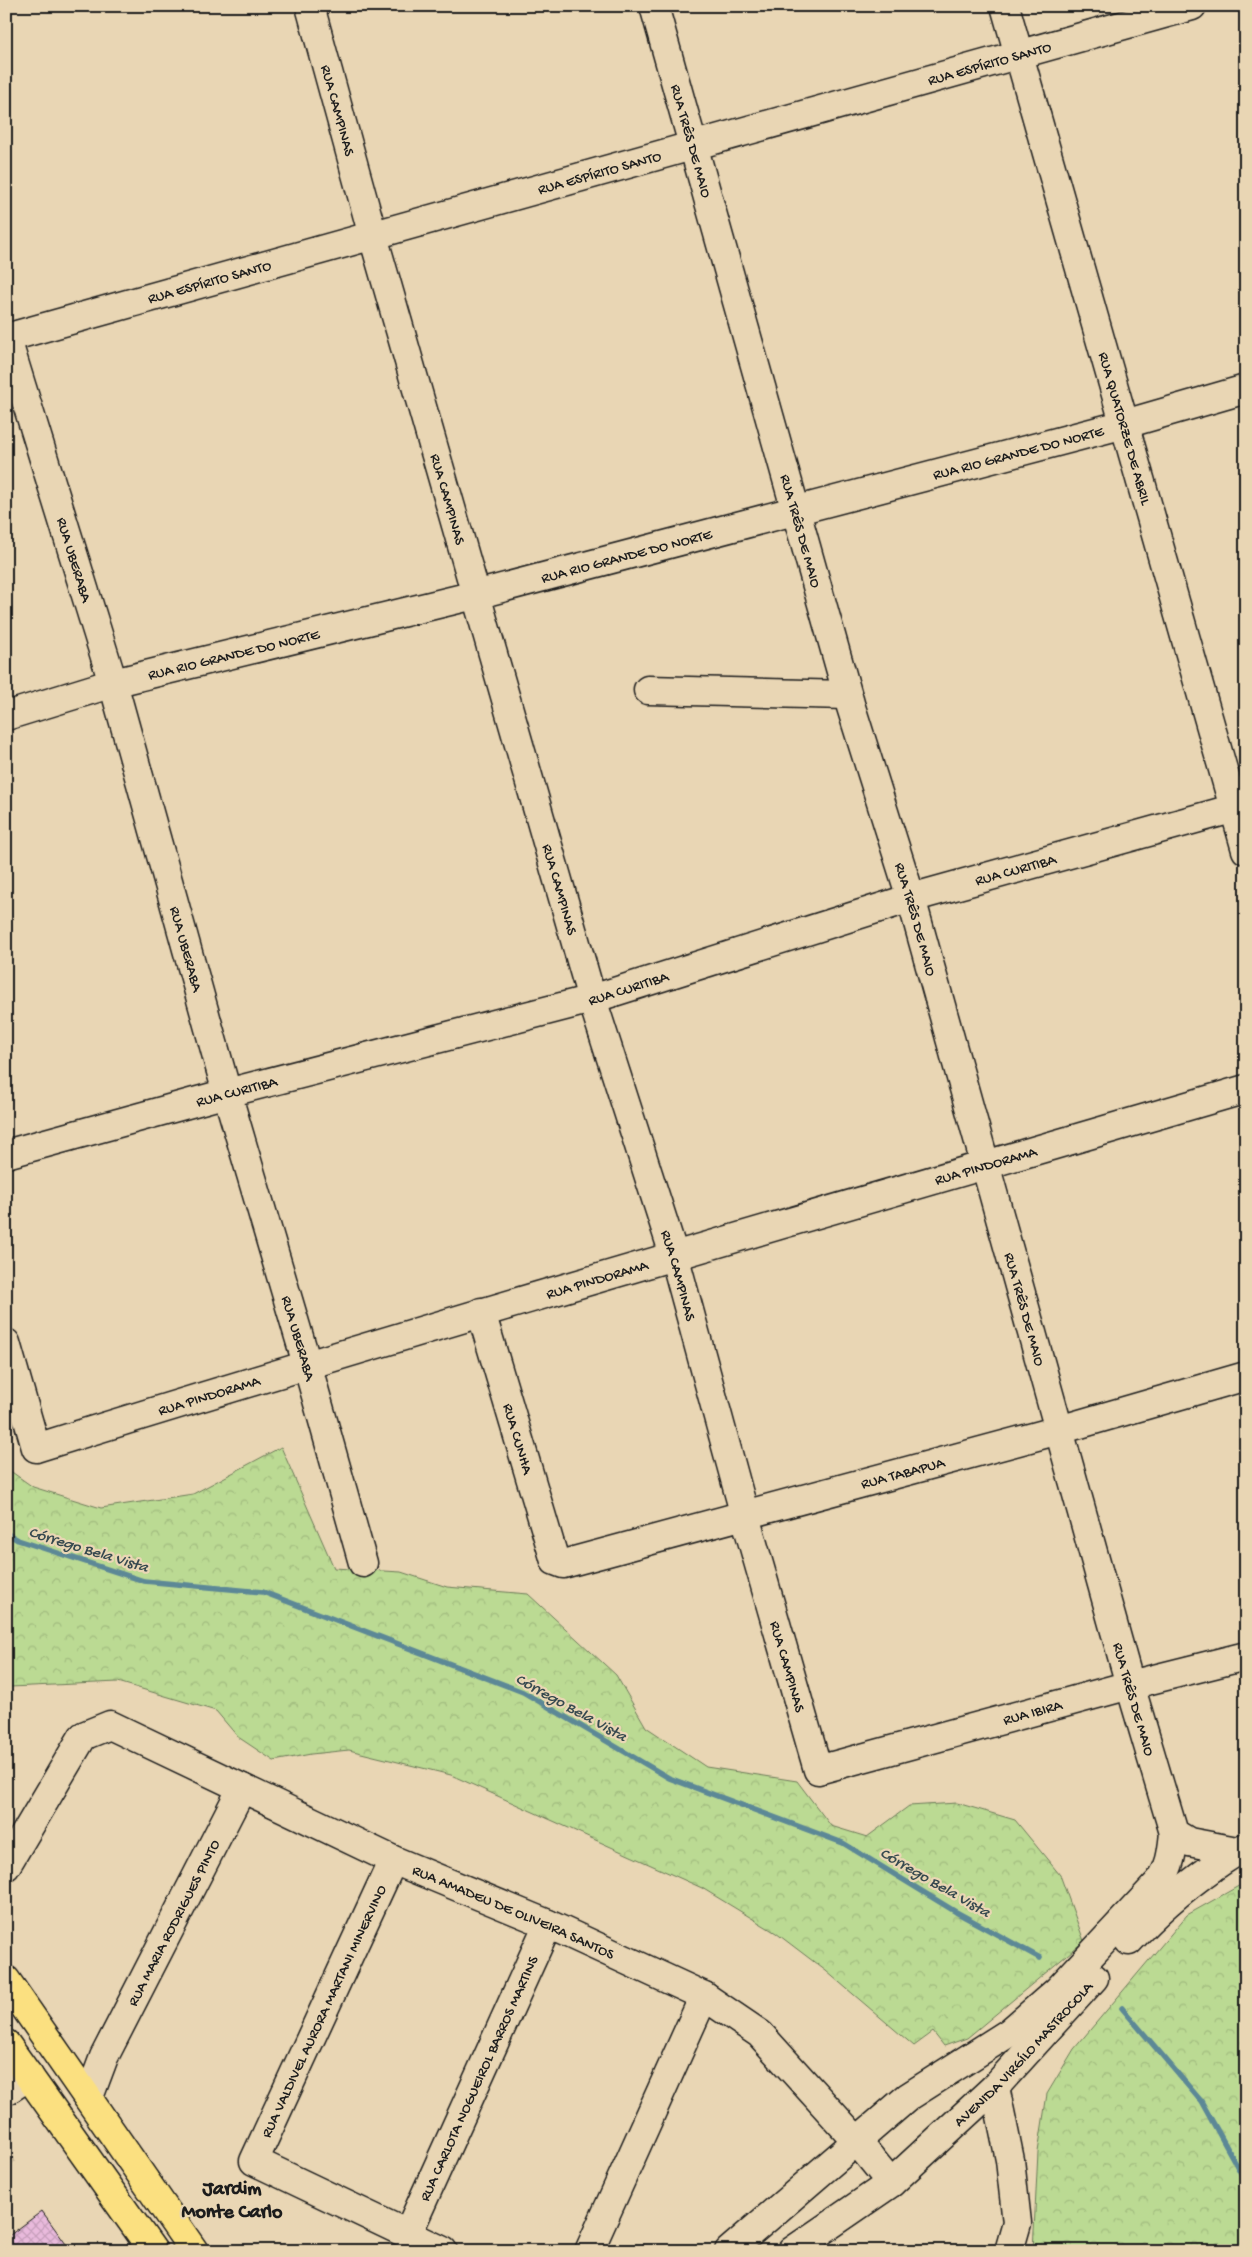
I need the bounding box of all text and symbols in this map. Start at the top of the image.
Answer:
street label: RUA ESPÍRITO SANTO [926,39,1054,91]
street label: RUA CAMPINAS [316,63,358,158]
street label: RUA TRÊS DE MAIO [665,83,714,200]
street label: RUA ESPÍRITO SANTO [536,148,664,200]
street label: RUA ESPÍRITO SANTO [146,257,274,309]
street label: RUA QUATORZE DE ABRIL [1093,350,1154,508]
street label: RUA RIO GRANDE DO NORTE [931,423,1106,485]
street label: RUA CAMPINAS [425,452,468,547]
street label: RUA TRÊS DE MAIO [775,472,824,590]
street label: RUA UBERABA [51,516,95,606]
street label: RUA RIO GRANDE DO NORTE [539,526,715,588]
street label: RUA RIO GRANDE DO NORTE [146,626,322,685]
street label: RUA CAMPINAS [537,842,580,937]
street label: RUA CURITIBA [973,851,1059,891]
street label: RUA TRÊS DE MAIO [889,861,939,978]
street label: RUA UBERABA [165,905,206,995]
street label: RUA CURITIBA [586,968,672,1011]
street label: RUA CURITIBA [194,1073,281,1112]
street label: RUA PINDORAMA [933,1143,1040,1190]
street label: RUA CAMPINAS [656,1228,699,1323]
street label: RUA TRÊS DE MAIO [999,1251,1048,1368]
street label: RUA PINDORAMA [544,1257,652,1304]
street label: RUA UBERABA [276,1294,319,1384]
street label: RUA PINDORAMA [156,1372,264,1421]
street label: RUA CUNHA [498,1402,536,1478]
street label: RUA TABAPUA [859,1454,948,1494]
water label: Córrego Bela Vista [26,1524,151,1579]
street label: RUA CAMPINAS [765,1619,808,1715]
street label: RUA TRÊS DE MAIO [1108,1641,1158,1758]
water label: Córrego Bela Vista [511,1671,630,1748]
street label: RUA IBIRA [1001,1697,1066,1730]
street label: RUA MARIA RODRIGUES PINTO [125,1837,225,2010]
water label: Córrego Bela Vista [876,1845,994,1924]
street label: RUA AMADEU DE OLIVEIRA SANTOS [409,1862,617,1964]
street label: RUA VALDIVEL AURORA MARTANI MINERVINO [258,1883,391,2141]
street label: RUA CARLOTA NOGUEIROL BARROS MARTINS [417,1953,543,2205]
street label: AVENIDA VIRGÍLO MASTROCOLA [951,1978,1098,2131]
district label: Jardim Monte Carlo [182,2179,283,2225]

